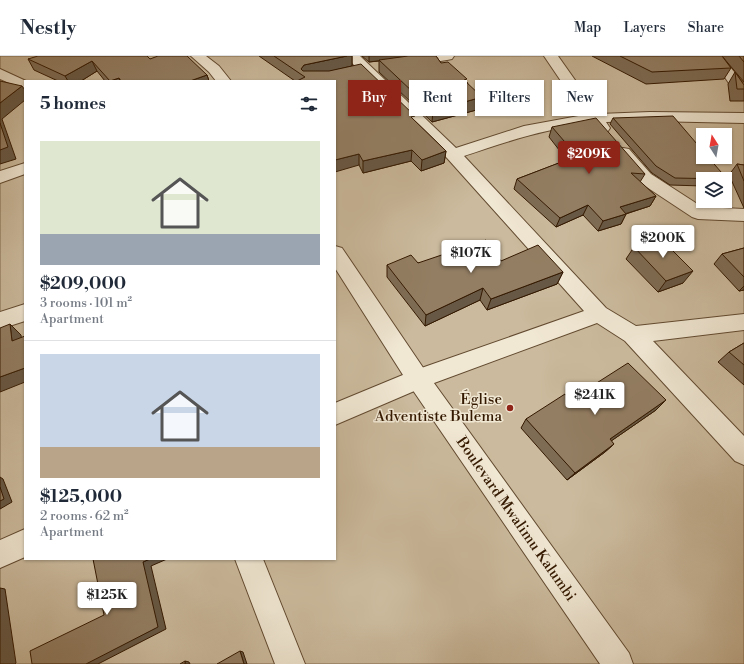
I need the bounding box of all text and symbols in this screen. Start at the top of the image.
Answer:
text: Nestly [20,16,76,40]
text: Map [574,19,601,37]
text: Layers [623,19,666,37]
text: Share [688,19,724,37]
chip: Buy [348,80,401,116]
chip: Rent [409,80,467,116]
chip: Filters [475,80,544,116]
chip: New [552,80,607,116]
text: 5 homes [40,93,106,115]
icon: filters [298,93,320,115]
north arrow [696,128,732,164]
map controls [696,128,732,208]
pin: $209K [561,141,617,175]
text: $209K [567,146,611,162]
icon: home [144,167,216,239]
button: layers [696,172,732,208]
pin: $200K [635,225,691,259]
text: $200K [640,230,686,246]
pin: $107K [443,240,499,274]
text: $107K [450,245,492,261]
text: $209,000 [40,273,126,295]
text: 3 rooms · 101 m² [40,295,132,311]
text: Apartment [40,311,104,327]
icon: home [144,380,216,452]
pin: $241K [567,382,623,416]
text: $241K [574,387,616,403]
place label: Église Adventiste Bulema [374,389,502,426]
marker: Église Adventiste Bulema [505,403,515,413]
street label: Boulevard Mwalimu Kalumbi [451,432,580,605]
text: $125,000 [40,486,122,508]
text: 2 rooms · 62 m² [40,508,129,524]
text: Apartment [40,524,104,540]
pin: $125K [79,582,135,616]
text: $125K [87,587,127,603]

